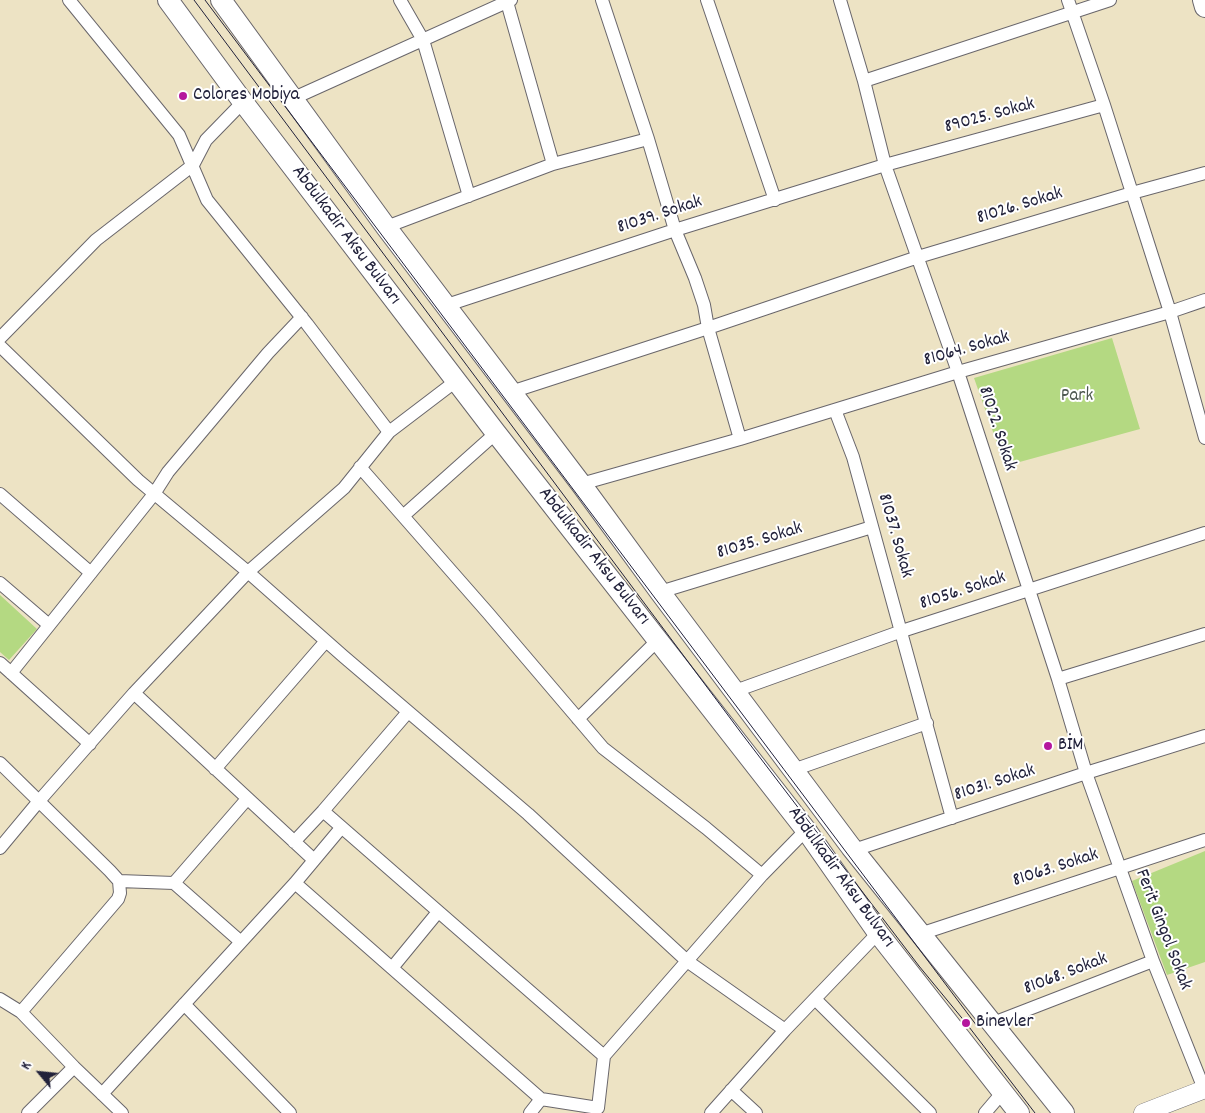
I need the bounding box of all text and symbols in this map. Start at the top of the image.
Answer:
place label: Colores Mobiya [193,85,299,107]
marker: Colores Mobiya [177,90,189,102]
street label: 89025. Sokak [942,94,1038,140]
street label: Abdulkadir Aksu Bulvarı [285,162,405,310]
street label: 81026. Sokak [974,183,1066,231]
street label: 81039. Sokak [615,192,705,240]
street label: 81064. Sokak [921,327,1013,373]
street label: 81022. Sokak [972,384,1020,474]
park label: Park [1061,386,1093,408]
street label: Abdulkadir Aksu Bulvarı [532,484,654,630]
street label: 81037. Sokak [871,491,917,581]
street label: 81035. Sokak [714,518,806,566]
street label: 81056. Sokak [917,567,1009,617]
place label: BİM [1058,735,1083,757]
marker: BİM [1042,740,1054,752]
street label: 81031. Sokak [952,760,1038,808]
street label: Abdulkadir Aksu Bulvarı [781,803,899,953]
street label: 81063. Sokak [1010,844,1102,894]
street label: Ferit Gingol Sokak [1129,866,1195,994]
street label: 81068. Sokak [1021,949,1111,1001]
place label: Binevler [976,1012,1033,1034]
marker: Binevler [960,1017,972,1029]
north arrow [15,1048,65,1098]
text: K [16,1058,37,1074]

